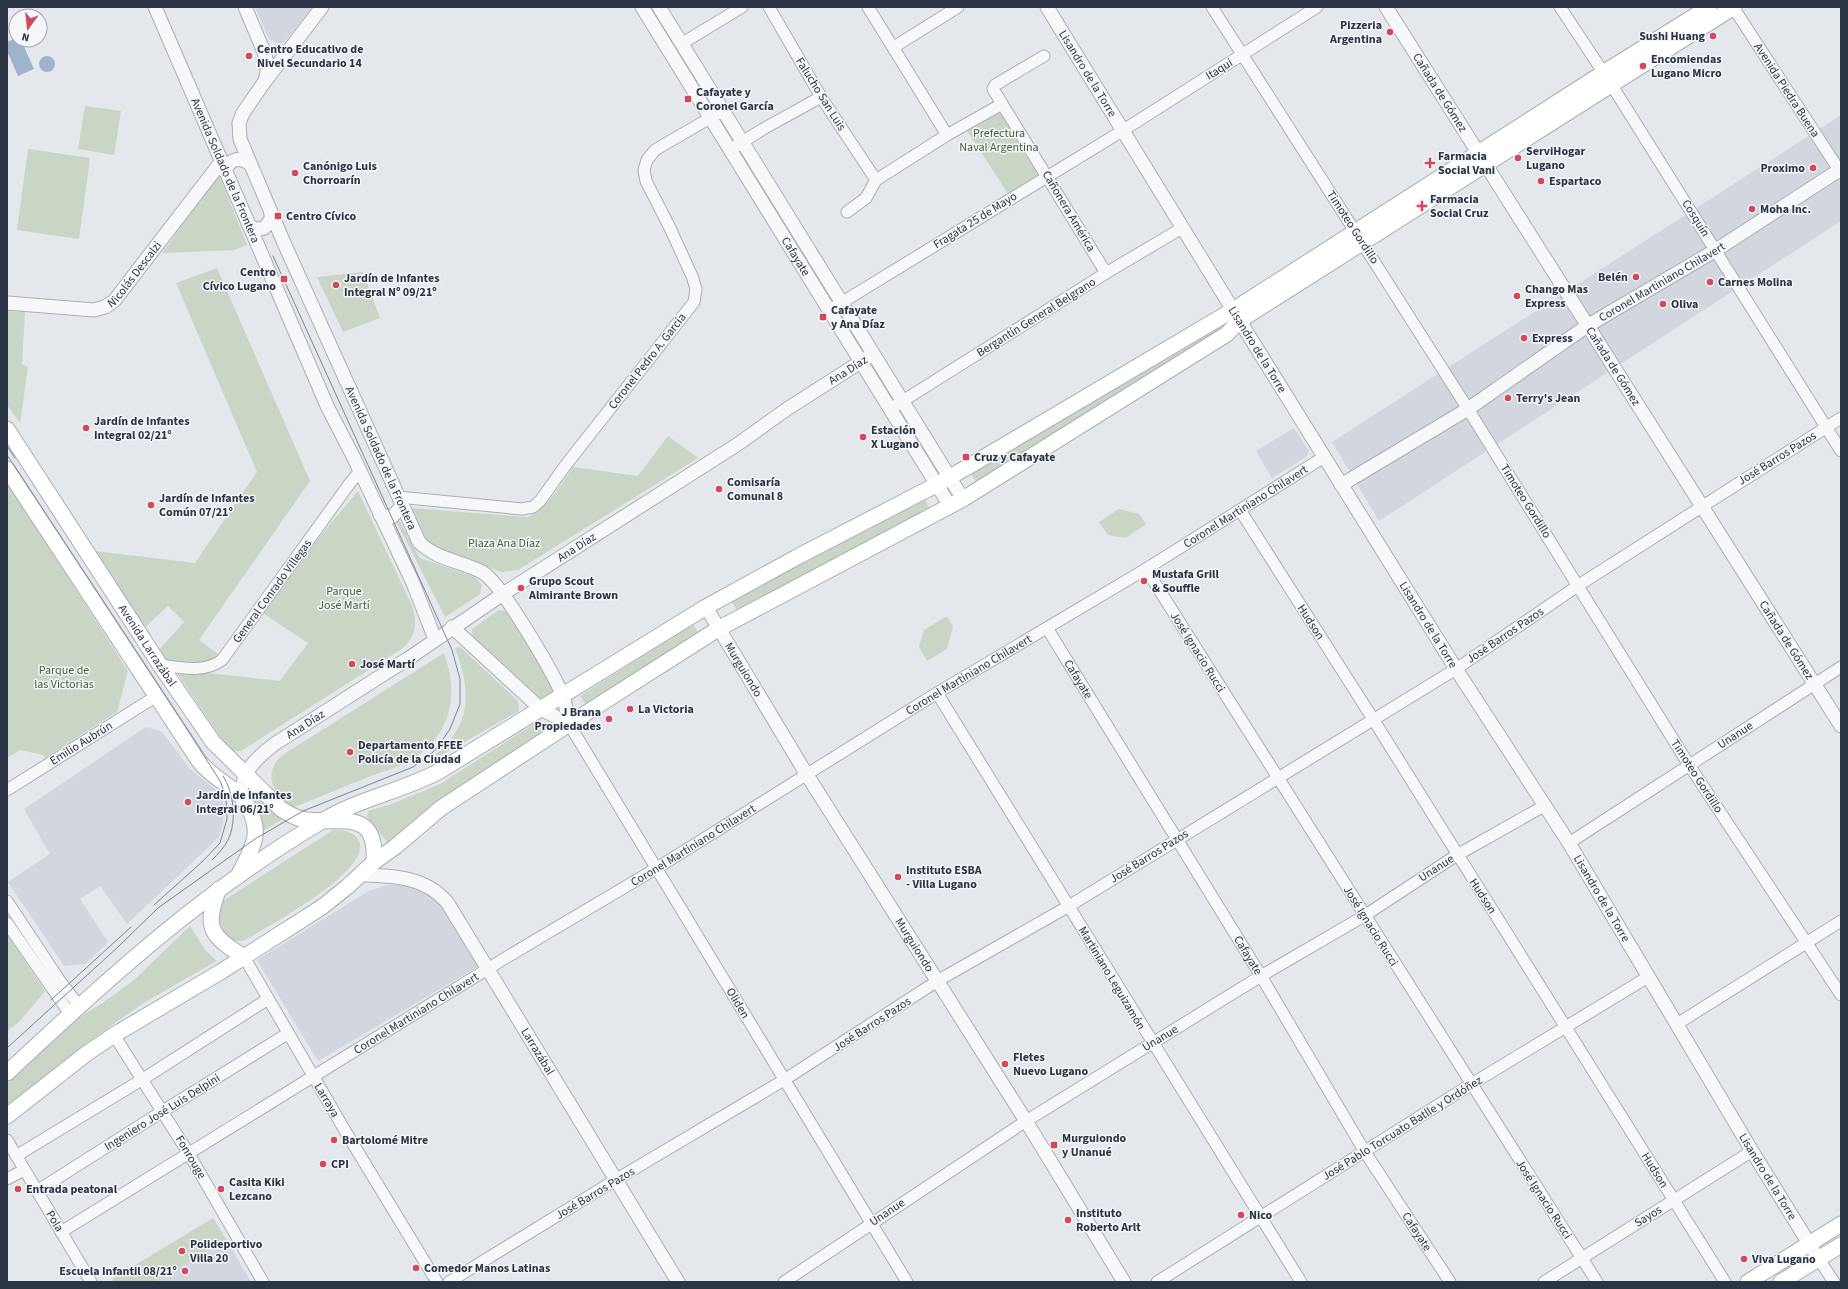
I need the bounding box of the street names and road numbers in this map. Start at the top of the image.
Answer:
street label: Lisandro de la Torre [1054,27,1121,120]
street label: Avenida Piedra Buena [1750,40,1824,141]
street label: Cañada de Gómez [1408,50,1471,135]
street label: Falucho San Luis [791,54,850,134]
street label: Itaqui [1202,54,1236,84]
street label: Avenida Soldado de la Frontera [186,96,264,246]
street label: Cañonera América [1038,168,1099,255]
street label: Timoteo Gordillo [1322,187,1383,267]
street label: Fragata 25 de Mayo [930,188,1020,253]
street label: Cosquín [1677,196,1714,240]
street label: Cafayate [777,234,814,280]
street label: Nicolás Descalzi [104,238,166,312]
street label: Coronel Martiniano Chilavert [1596,238,1729,326]
street label: Bergantín General Belgrano [973,274,1099,361]
street label: Lisandro de la Torre [1224,303,1290,396]
street label: Coronel Pedro A. García [604,310,690,413]
street label: Cañada de Gómez [1581,324,1644,409]
street label: Ana Díaz [825,352,871,389]
street label: Avenida Soldado de la Frontera [341,384,421,533]
street label: José Barros Pazos [1735,427,1820,489]
street label: Coronel Martiniano Chilavert [1180,461,1311,552]
street label: Timoteo Gordillo [1496,461,1555,542]
street label: Ana Díaz [554,529,600,566]
street label: General Conrado Villegas [229,536,316,647]
street label: Lisandro de la Torre [1395,578,1461,672]
street label: Cañada de Gómez [1755,597,1818,683]
street label: Avenida Larrazábal [114,601,180,690]
street label: Hudson [1293,601,1328,643]
street label: José Barros Pazos [1463,603,1547,668]
street label: José Ignacio Rucci [1166,609,1229,696]
street label: Coronel Martiniano Chilavert [902,631,1035,720]
street label: Murguiondo [720,639,766,700]
street label: Cafayate [1059,656,1097,702]
street label: Ana Díaz [283,706,328,743]
street label: Emilio Aubrún [47,717,116,769]
street label: Unanue [1714,718,1756,753]
street label: Timoteo Gordillo [1666,736,1727,816]
street label: Coronel Martiniano Chilavert [628,800,759,891]
street label: José Barros Pazos [1107,825,1192,887]
street label: Unanue [1415,851,1457,886]
street label: Lisandro de la Torre [1569,852,1634,946]
street label: Hudson [1465,875,1500,917]
street label: José Ignacio Rucci [1339,883,1402,970]
street label: Murguiondo [891,915,938,975]
street label: Martiniano Leguizamón [1074,923,1149,1033]
street label: Cafayate [1229,932,1266,978]
street label: Coronel Martiniano Chilavert [350,968,482,1059]
street label: Oliden [722,985,753,1022]
street label: José Barros Pazos [830,993,914,1056]
street label: Unanue [1139,1021,1182,1056]
street label: Larrazábal [517,1025,558,1079]
street label: Ingeniero José Luis Delpini [101,1070,224,1155]
street label: José Pablo Torcuato Batlle y Ordóñez [1319,1072,1485,1185]
street label: Larraya [310,1080,343,1121]
street label: Lisandro de la Torre [1734,1130,1801,1224]
street label: Fonrouge [171,1132,210,1182]
street label: Hudson [1637,1149,1672,1191]
street label: José Ignacio Rucci [1511,1156,1576,1242]
street label: José Barros Pazos [552,1163,638,1224]
street label: Unanue [866,1194,908,1230]
street label: Sayos [1631,1201,1665,1231]
street label: Pola [42,1207,68,1235]
street label: Cafayate [1398,1209,1436,1255]

